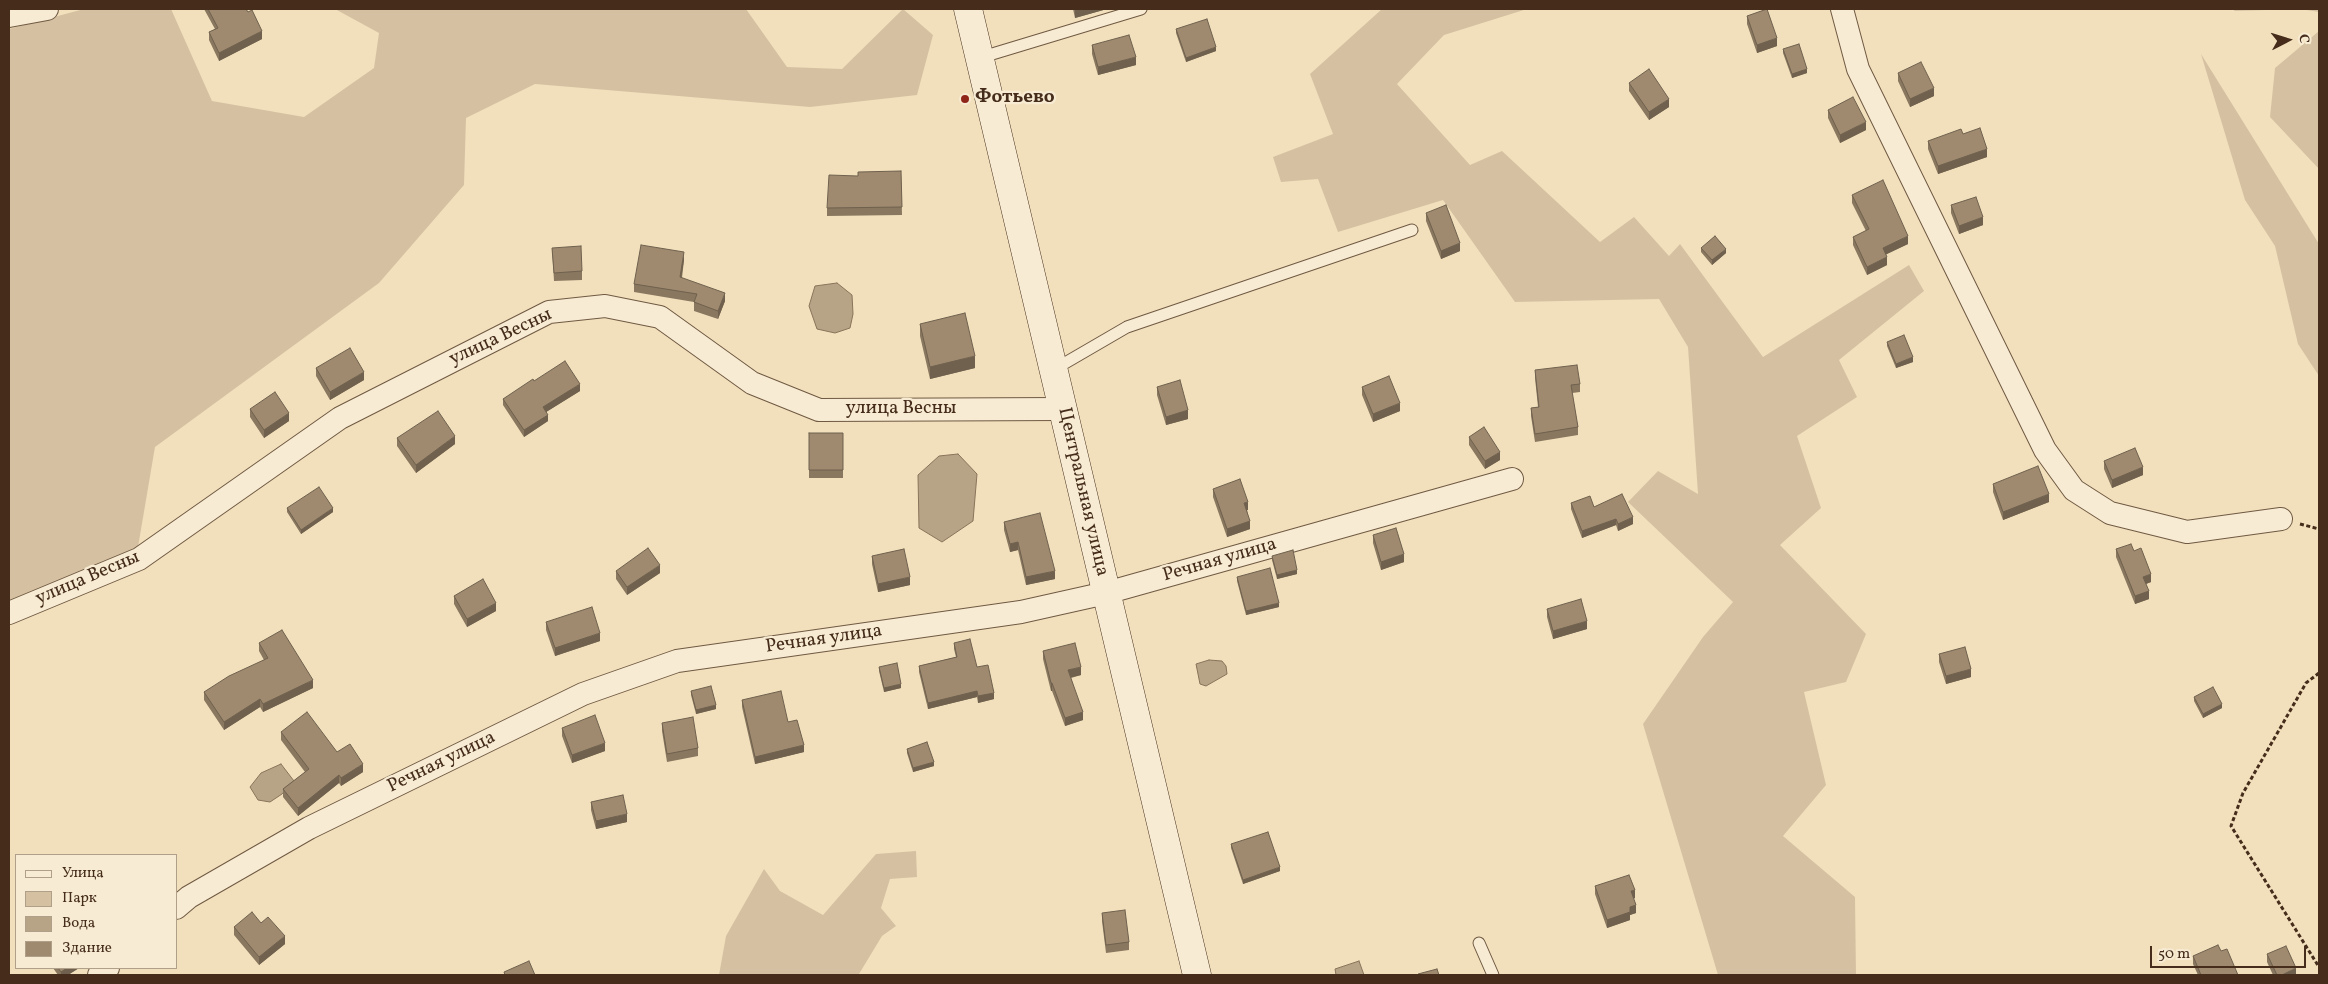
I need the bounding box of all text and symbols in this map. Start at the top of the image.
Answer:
north arrow [2263,15,2313,65]
text: С [2294,33,2313,44]
place label: Фотьево [975,88,1055,110]
marker: Фотьево [959,93,971,105]
street label: улица Весны [446,304,556,372]
street label: улица Весны [845,399,957,421]
street label: Центральная улица [1051,405,1113,579]
street label: Речная улица [1160,534,1280,588]
street label: улица Весны [32,547,144,611]
street label: Речная улица [764,621,884,659]
street label: Речная улица [384,727,500,799]
legend [15,854,178,969]
text: Улица [62,863,104,884]
text: Парк [62,888,97,909]
text: Вода [62,913,95,934]
scale bar [2153,936,2309,968]
text: Здание [62,938,112,959]
text: 50 m [2158,944,2190,965]

